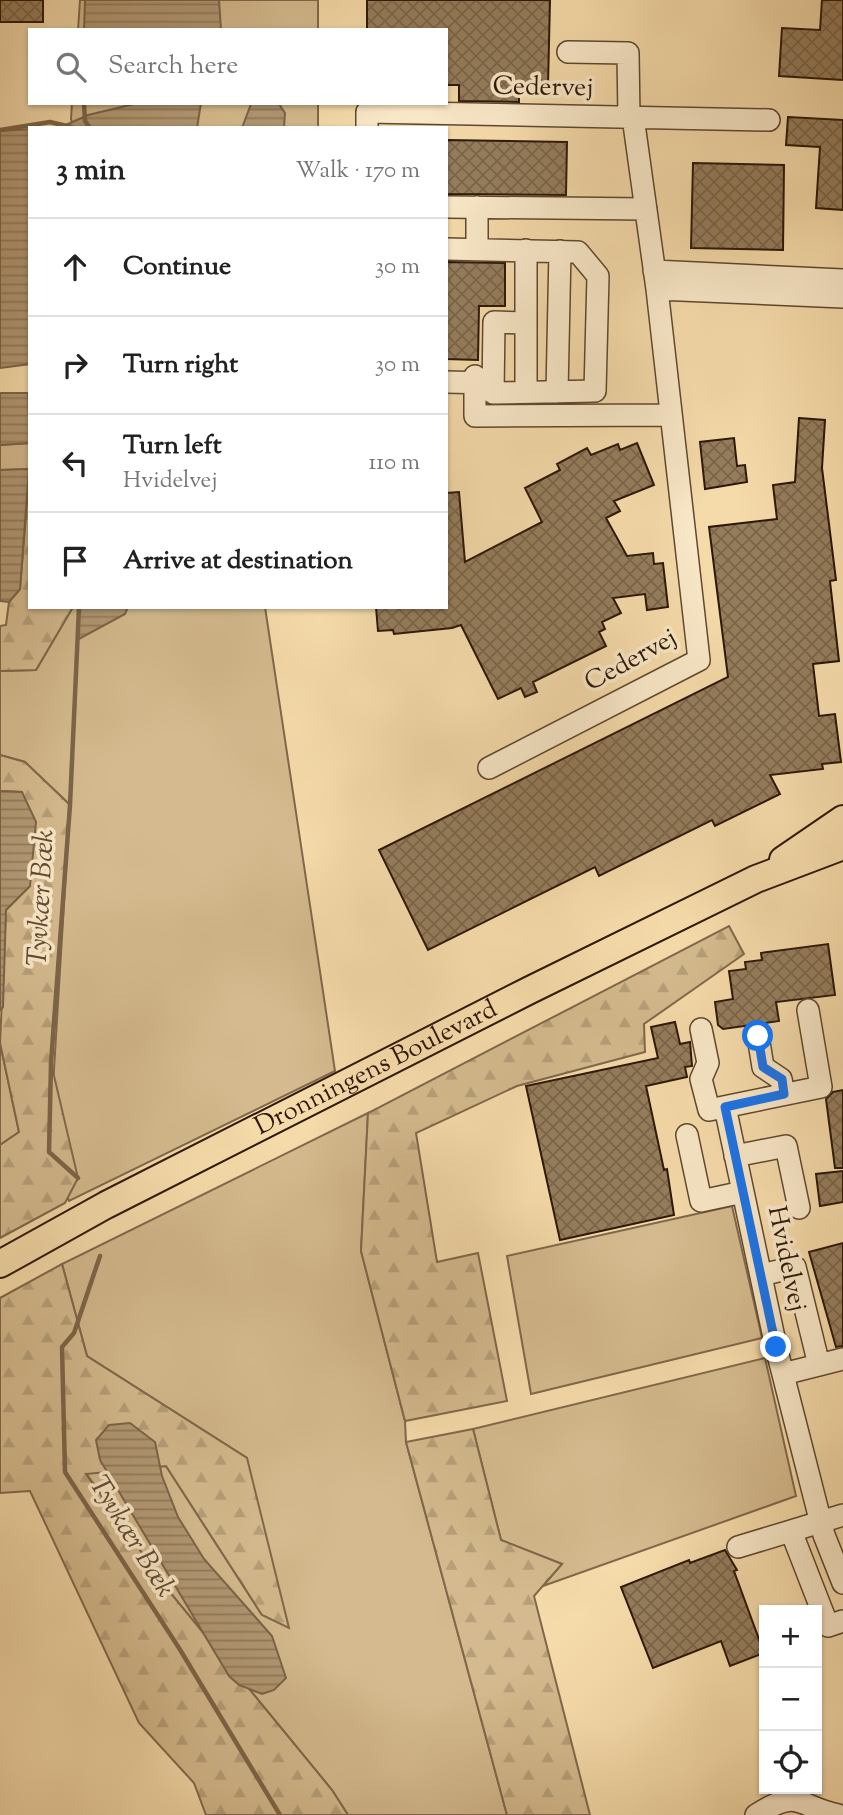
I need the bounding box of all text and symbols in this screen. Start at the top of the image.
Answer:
search box [28,28,448,105]
icon: search [52,48,90,86]
text: Search here [108,48,238,85]
street label: Cedervej [492,69,594,107]
text: 3 min [56,150,126,193]
text: Walk · 170 m [295,155,420,188]
icon: ahead [56,248,94,286]
text: Continue [123,249,231,286]
text: 30 m [375,251,420,284]
icon: right [56,346,94,384]
text: Turn right [123,347,238,384]
text: 30 m [375,349,420,382]
text: Turn left [123,428,222,465]
icon: left [56,444,94,482]
text: 110 m [369,447,420,480]
text: Hvidelvej [123,465,218,498]
icon: arrive [56,542,94,580]
text: Arrive at destination [123,543,353,580]
street label: Cedervej [578,620,684,702]
water label: Tyvkær Bæk [18,828,66,967]
street label: Dronningens Boulevard [248,991,504,1145]
route start [742,1020,773,1051]
street label: Hvidelvej [757,1203,815,1315]
route end [760,1331,791,1362]
water label: Tyvkær Bæk [78,1468,184,1606]
map controls [759,1605,822,1794]
button: + [759,1605,822,1668]
button: − [759,1668,822,1731]
button: locate [759,1731,822,1794]

